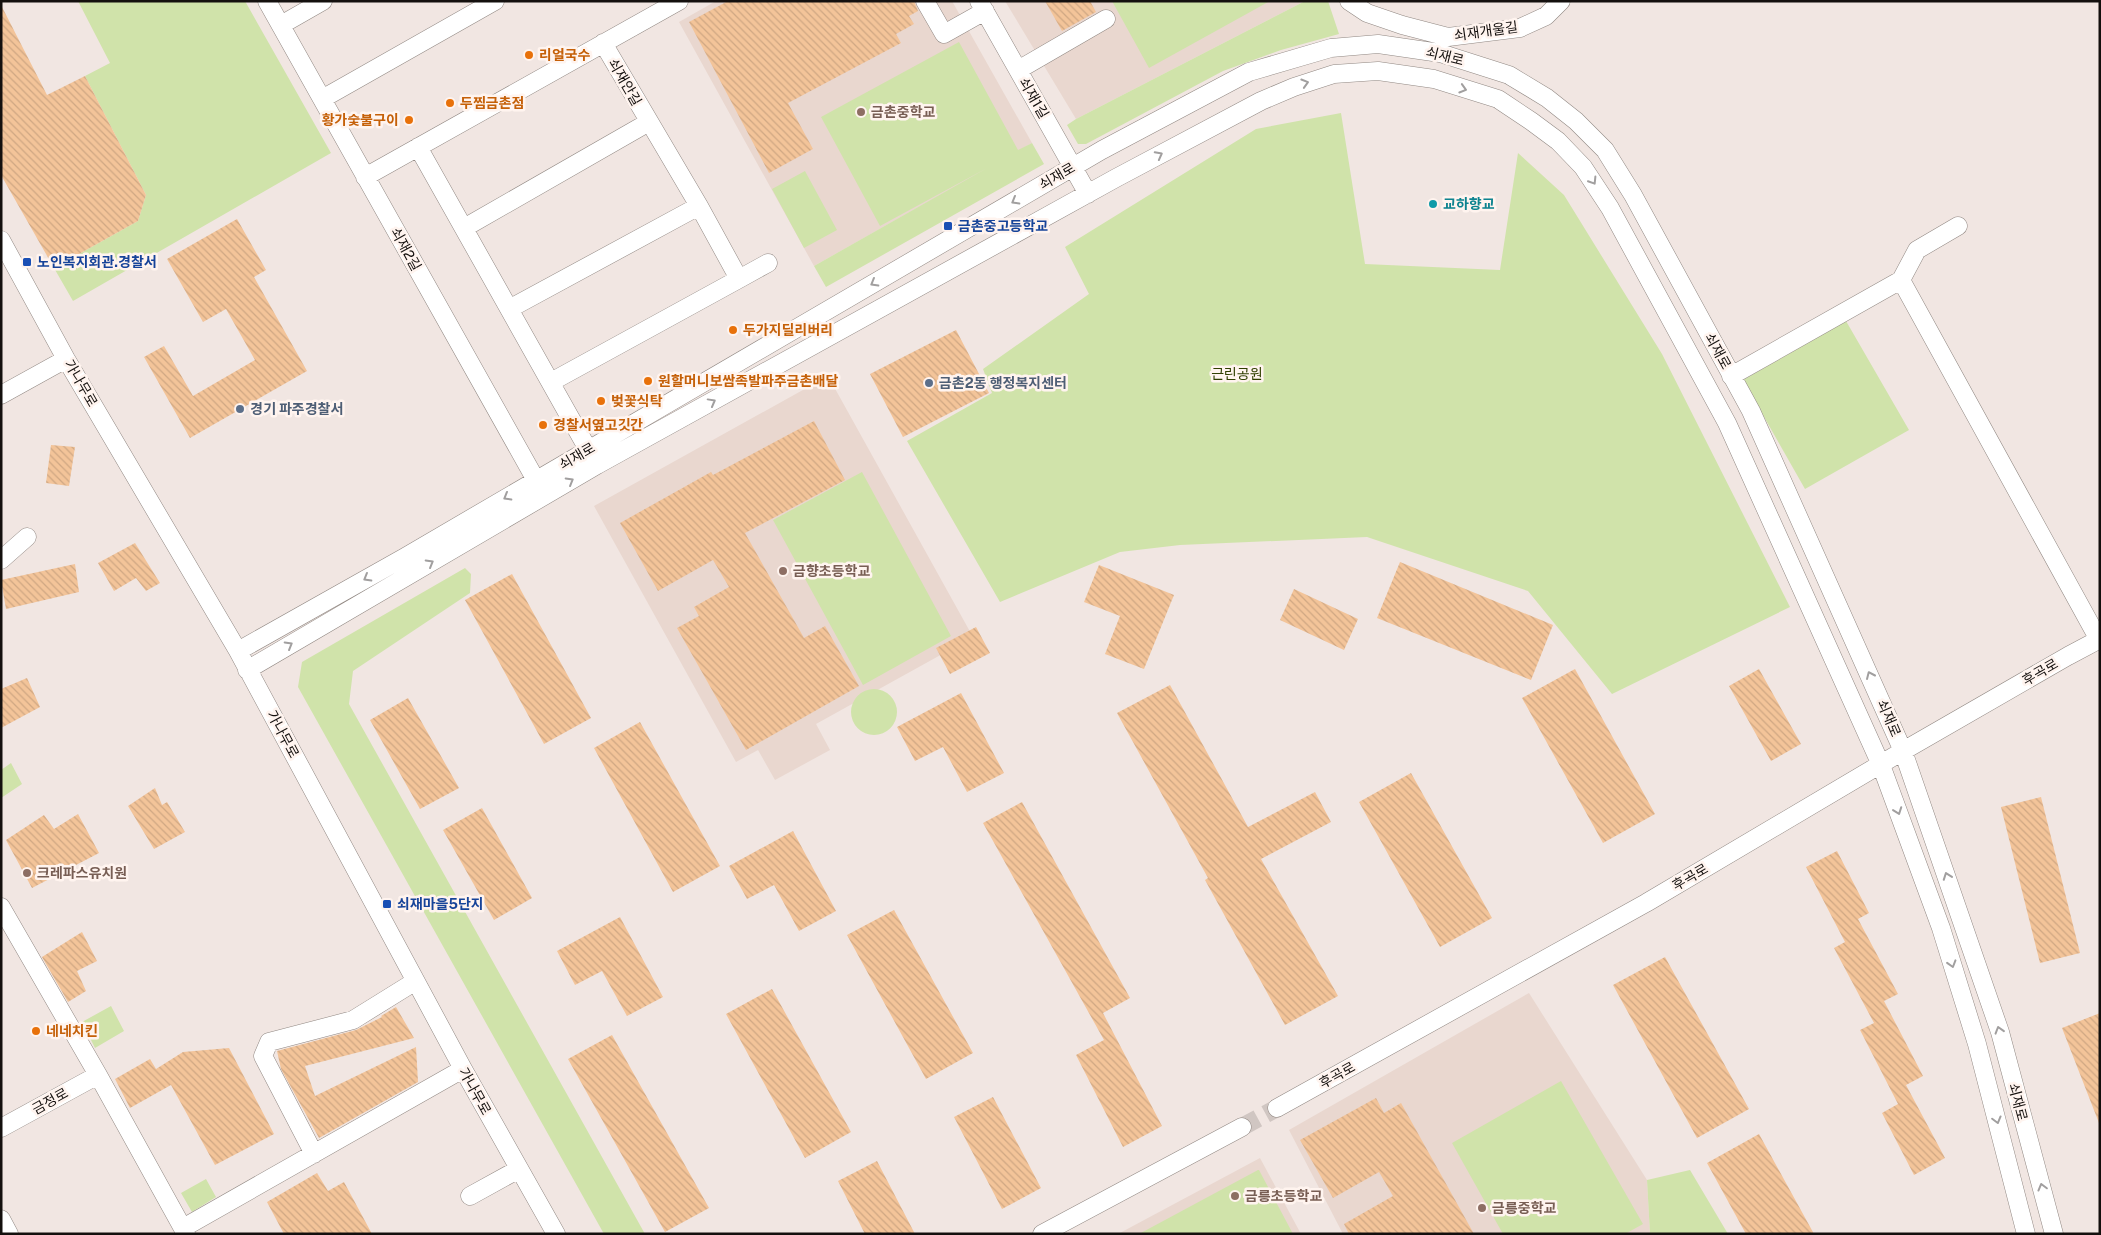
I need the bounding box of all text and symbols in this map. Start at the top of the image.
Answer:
street label: 쇠재개울길 [1453,19,1519,43]
street label: 쇠재로 [1424,44,1466,68]
place label: 리얼국수 [539,47,591,63]
marker: 리얼국수 [523,49,535,61]
street label: 쇠재안길 [605,56,645,108]
street label: 쇠재1길 [1016,75,1052,121]
one-way arrow [1300,79,1308,89]
one-way arrow [1459,83,1467,93]
place label: 두찜금촌점 [460,95,524,111]
marker: 두찜금촌점 [444,97,456,109]
place label: 금촌중학교 [871,104,936,120]
marker: 금촌중학교 [855,106,867,118]
place label: 황가숯불구이 [322,112,399,128]
marker: 황가숯불구이 [403,114,415,126]
one-way arrow [1154,151,1163,161]
street label: 쇠재로 [1036,159,1078,193]
one-way arrow [1586,176,1596,185]
one-way arrow [1011,194,1020,204]
place label: 교하향교 [1443,196,1495,212]
marker: 교하향교 [1427,198,1439,210]
place label: 금촌중고등학교 [958,218,1048,234]
marker: 금촌중고등학교 [942,220,954,232]
street label: 쇠재2길 [388,225,424,273]
place label: 노인복지회관.경찰서 [37,254,157,270]
marker: 노인복지회관.경찰서 [21,256,33,268]
one-way arrow [871,276,880,286]
place label: 두가지딜리버리 [743,322,833,338]
marker: 두가지딜리버리 [727,324,739,336]
street label: 쇠재로 [1702,330,1734,372]
street label: 가나무로 [61,357,101,409]
park label: 근린공원 [1211,366,1263,382]
place label: 원할머니보쌈족발파주금촌배달 [658,373,838,389]
marker: 원할머니보쌈족발파주금촌배달 [642,375,654,387]
place label: 금촌2동 행정복지센터 [939,375,1067,391]
marker: 금촌2동 행정복지센터 [923,377,935,389]
place label: 벚꽃식탁 [611,393,663,409]
marker: 벚꽃식탁 [595,395,607,407]
one-way arrow [706,398,715,408]
place label: 경기 파주경찰서 [250,401,343,417]
marker: 경기 파주경찰서 [234,403,246,415]
place label: 경찰서옆고깃간 [553,417,643,433]
marker: 경찰서옆고깃간 [537,419,549,431]
street label: 쇠재로 [556,439,598,473]
one-way arrow [564,477,573,487]
one-way arrow [504,490,513,500]
one-way arrow [424,559,433,569]
place label: 금향초등학교 [793,563,870,579]
marker: 금향초등학교 [777,565,789,577]
one-way arrow [363,572,372,582]
one-way arrow [284,642,293,652]
street label: 후곡로 [2019,655,2061,689]
one-way arrow [1866,671,1877,680]
street label: 쇠재로 [1874,697,1904,739]
street label: 가나무로 [264,707,302,761]
one-way arrow [1892,806,1902,815]
street label: 후곡로 [1669,860,1711,894]
place label: 크레파스유치원 [37,865,127,881]
marker: 크레파스유치원 [21,867,33,879]
one-way arrow [1943,872,1953,881]
place label: 쇠재마을5단지 [397,896,484,912]
marker: 쇠재마을5단지 [381,898,393,910]
one-way arrow [1947,959,1957,968]
place label: 네네치킨 [46,1023,98,1039]
marker: 네네치킨 [30,1025,42,1037]
one-way arrow [1994,1026,2004,1035]
street label: 후곡로 [1316,1059,1358,1091]
street label: 가나무로 [456,1065,495,1118]
street label: 쇠재로 [2005,1081,2031,1123]
street label: 금정로 [29,1085,71,1117]
one-way arrow [1991,1116,2001,1124]
one-way arrow [2037,1183,2047,1191]
place label: 금릉초등학교 [1245,1188,1322,1204]
marker: 금릉초등학교 [1229,1190,1241,1202]
place label: 금릉중학교 [1492,1200,1557,1216]
marker: 금릉중학교 [1476,1202,1488,1214]

